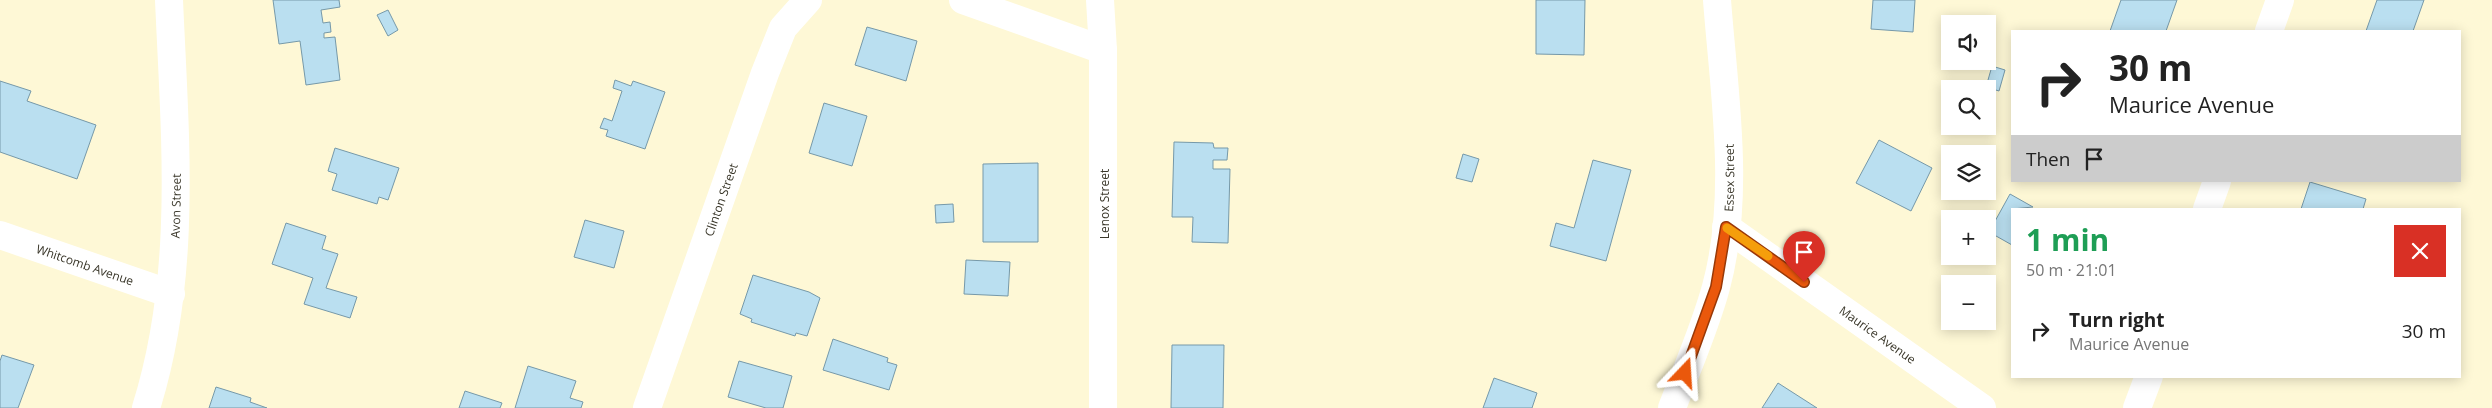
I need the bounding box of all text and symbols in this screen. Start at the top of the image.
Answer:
map controls [1941,15,1996,330]
button: sound [1941,15,1996,70]
text: 30 m [2109,44,2192,91]
icon: right [2026,50,2091,115]
button: search [1941,80,1996,135]
text: Maurice Avenue [2109,89,2274,119]
street label: Essex Street [1720,144,1738,212]
button: layers [1941,145,1996,200]
icon: arrive [2080,145,2108,173]
text: Then [2026,146,2070,172]
street label: Clinton Street [700,161,741,238]
street label: Lenox Street [1096,169,1113,239]
street label: Avon Street [166,173,184,239]
button: + [1941,210,1996,265]
text: 1 min [2026,219,2109,260]
button: close [2394,225,2446,277]
pin [1783,231,1825,282]
icon: arrive [1790,238,1818,266]
street label: Whitcomb Avenue [34,240,136,289]
text: 50 m · 21:01 [2026,259,2117,281]
button: − [1941,275,1996,330]
street label: Maurice Avenue [1836,301,1920,368]
text: Turn right [2069,307,2164,333]
icon: right [2026,317,2054,345]
text: 30 m [2402,318,2446,344]
text: Maurice Avenue [2069,333,2189,355]
position arrow [1658,346,1710,398]

